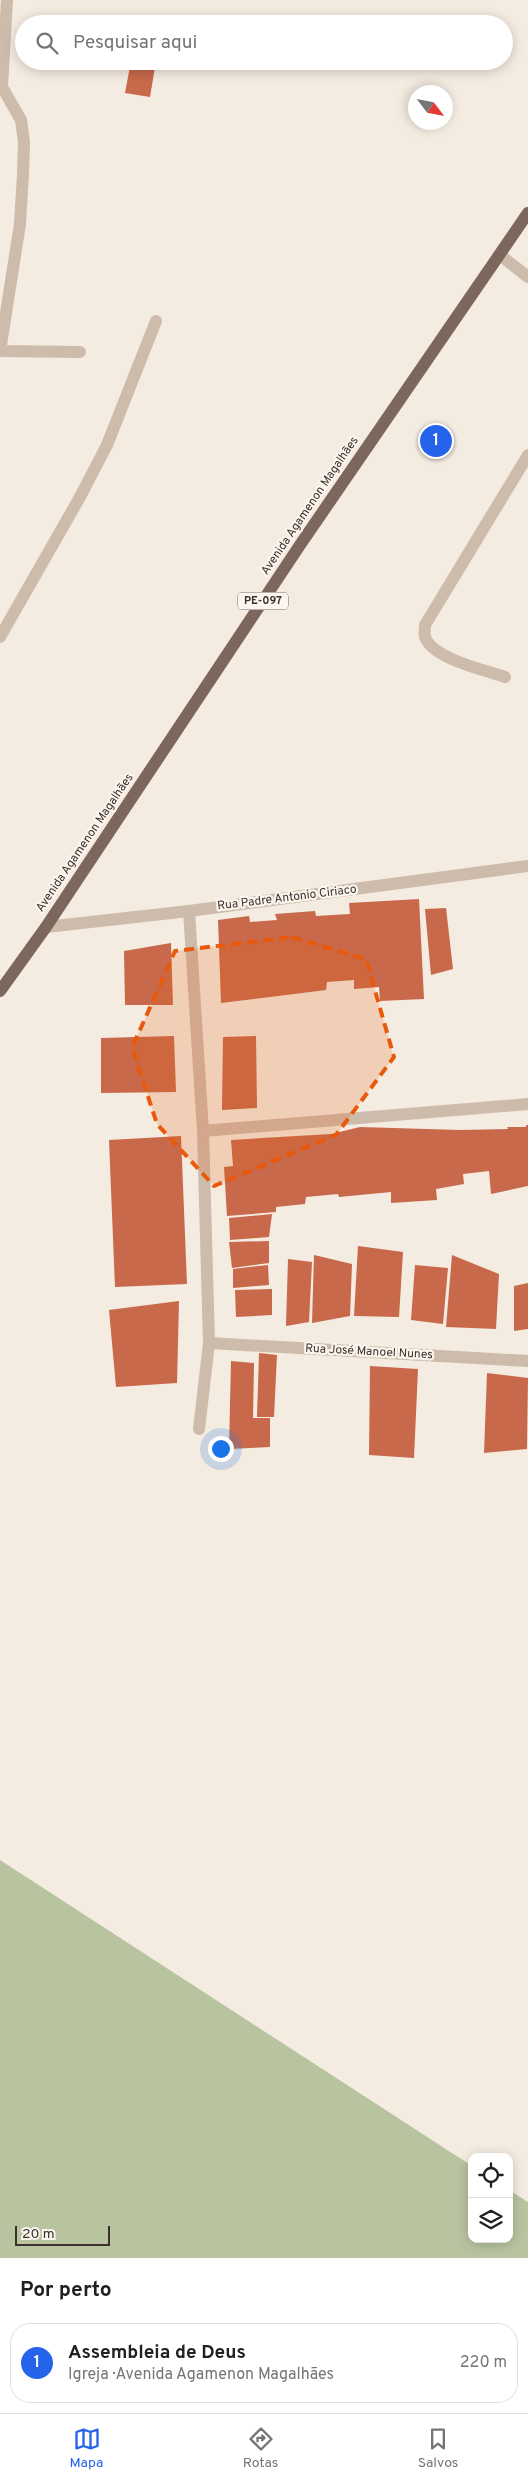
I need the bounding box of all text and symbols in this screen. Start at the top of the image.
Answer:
search box [15,15,513,70]
icon: search [33,29,61,57]
text: Pesquisar aqui [73,31,197,55]
north arrow [408,85,453,130]
pin: 1 [420,422,452,460]
street label: Avenida Agamenon Magalhães [258,434,362,578]
road number: PE-097 [238,592,288,610]
street label: Avenida Agamenon Magalhães [33,771,137,915]
street label: Rua Padre Antonio Ciriaco [216,881,358,914]
street label: Rua José Manoel Nunes [305,1341,433,1363]
your location [208,1436,234,1462]
map controls [468,2153,513,2243]
button: locate [468,2153,513,2198]
button: layers [468,2198,513,2243]
scale bar [15,2223,110,2246]
text: 20 m [22,2226,55,2243]
text: Por perto [20,2277,112,2304]
text: Assembleia de Deus [68,2341,246,2365]
text: 1 [34,2353,40,2373]
text: 220 m [460,2353,507,2373]
text: Igreja · Avenida Agamenon Magalhães [68,2365,334,2385]
tab: Mapa [70,2425,103,2472]
tab: Rotas [243,2425,278,2472]
tab: Salvos [418,2425,458,2472]

